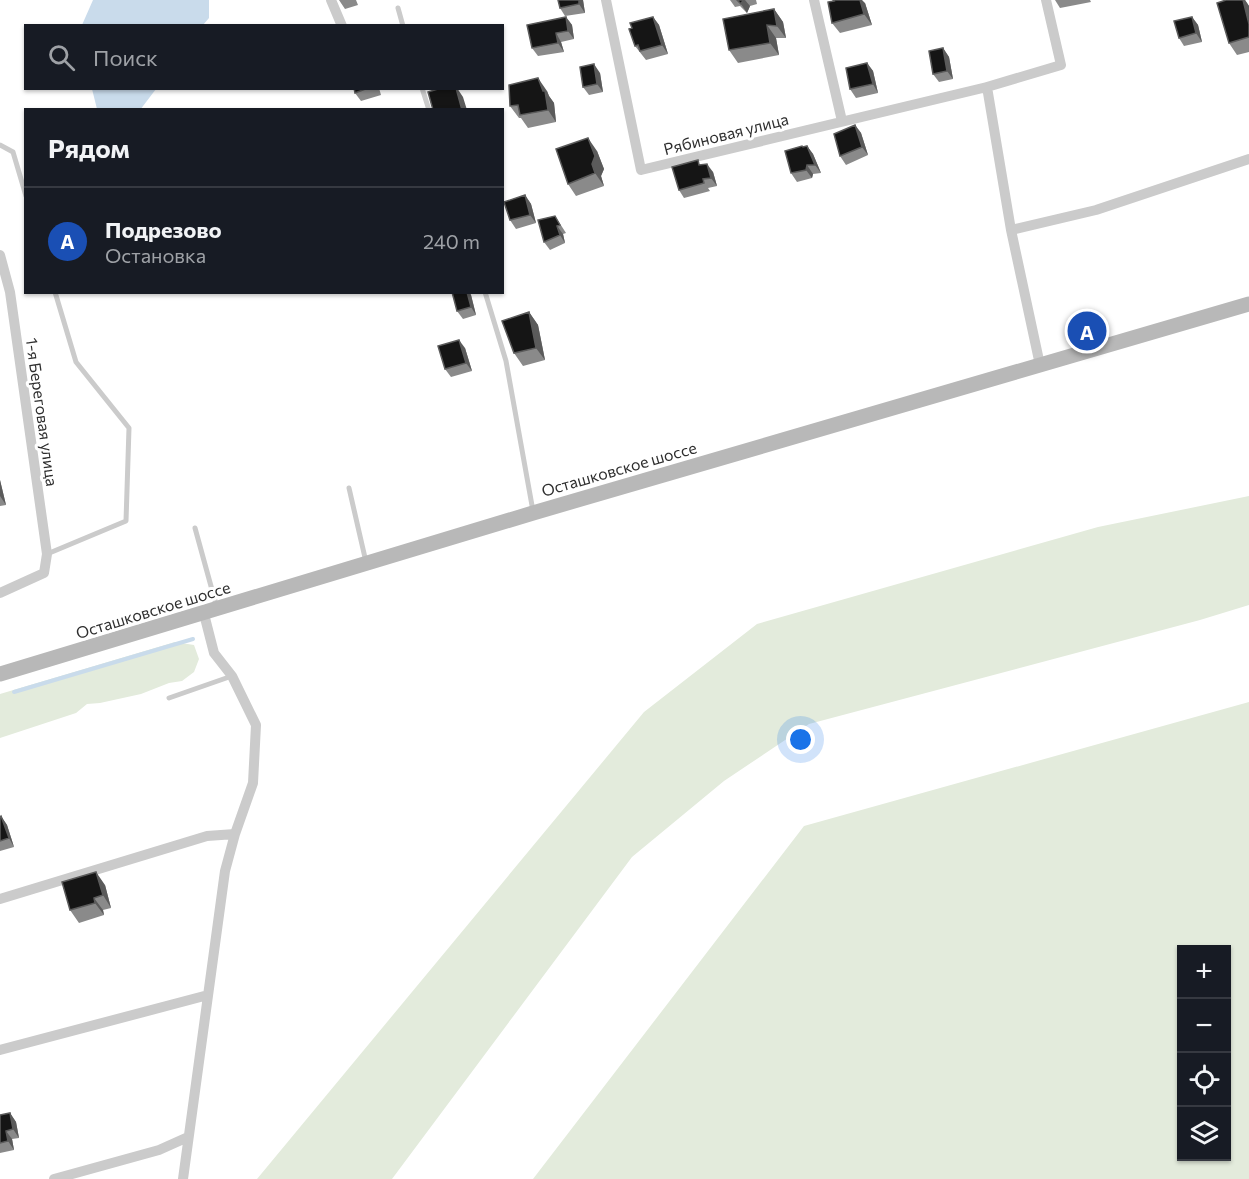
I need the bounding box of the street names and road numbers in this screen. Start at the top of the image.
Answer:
street label: Рябиновая улица [661,109,790,158]
street label: 1-я Береговая улица [23,336,62,487]
street label: Осташковское шоссе [539,437,699,500]
street label: Осташковское шоссе [73,577,232,642]

